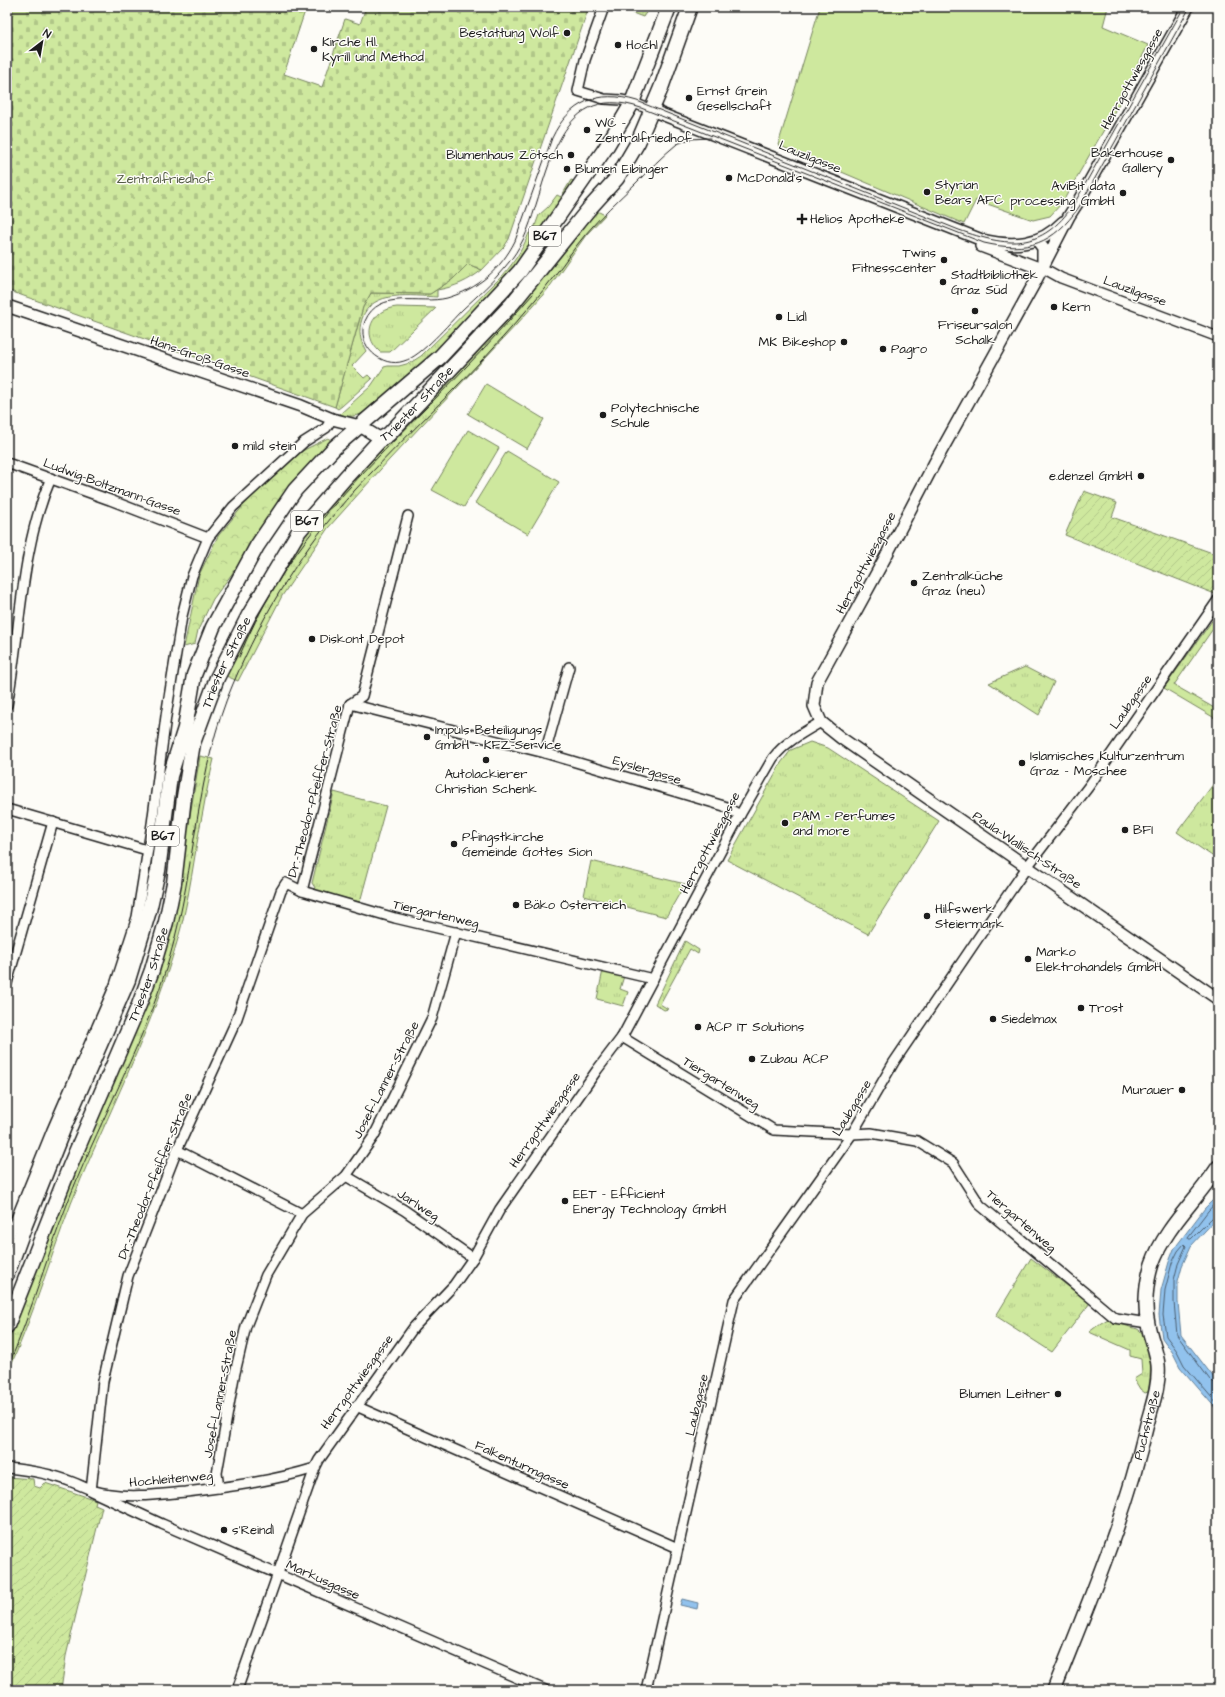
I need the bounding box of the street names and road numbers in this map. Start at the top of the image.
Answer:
street label: Herrgottwiesgasse [1097,25,1168,133]
street label: Lauzilgasse [776,136,844,179]
road number: B67 [529,226,561,246]
street label: Lauzilgasse [1101,271,1169,312]
street label: Hans-Groß-Gasse [148,332,252,382]
street label: Triester Straße [377,362,458,446]
street label: Ludwig-Boltzmann-Gasse [40,454,183,521]
street label: Herrgottwiesgasse [831,509,901,618]
road number: B67 [291,511,323,531]
street label: Triester Straße [198,614,256,711]
street label: Laubgasse [1106,671,1157,734]
street label: Dr.-Theodor-Pfeiffer-Straße [283,703,347,879]
street label: Eyslergasse [610,751,684,790]
street label: Herrgottwiesgasse [675,789,745,898]
street label: Paula-Wallisch-Straße [969,807,1085,893]
road number: B67 [147,826,179,846]
street label: Tiergartenweg [391,895,481,934]
street label: Triester Straße [124,925,173,1025]
street label: Josef-Lanner-Straße [348,1018,424,1142]
street label: Tiergartenweg [678,1052,763,1115]
street label: Herrgottwiesgasse [505,1068,586,1172]
street label: Laubgasse [828,1076,877,1140]
street label: Dr.-Theodor-Pfeiffer-Straße [113,1090,197,1262]
street label: Jarlweg [393,1185,443,1226]
street label: Tiergartenweg [981,1185,1060,1258]
street label: Josef-Lanner-Straße [199,1328,241,1460]
street label: Herrgottwiesgasse [316,1331,398,1434]
street label: Laubgasse [681,1372,714,1438]
street label: Puchstraße [1129,1389,1165,1462]
street label: Falkenturmgasse [471,1436,572,1495]
street label: Hochleitenweg [128,1466,214,1493]
street label: Markusgasse [283,1556,363,1605]

